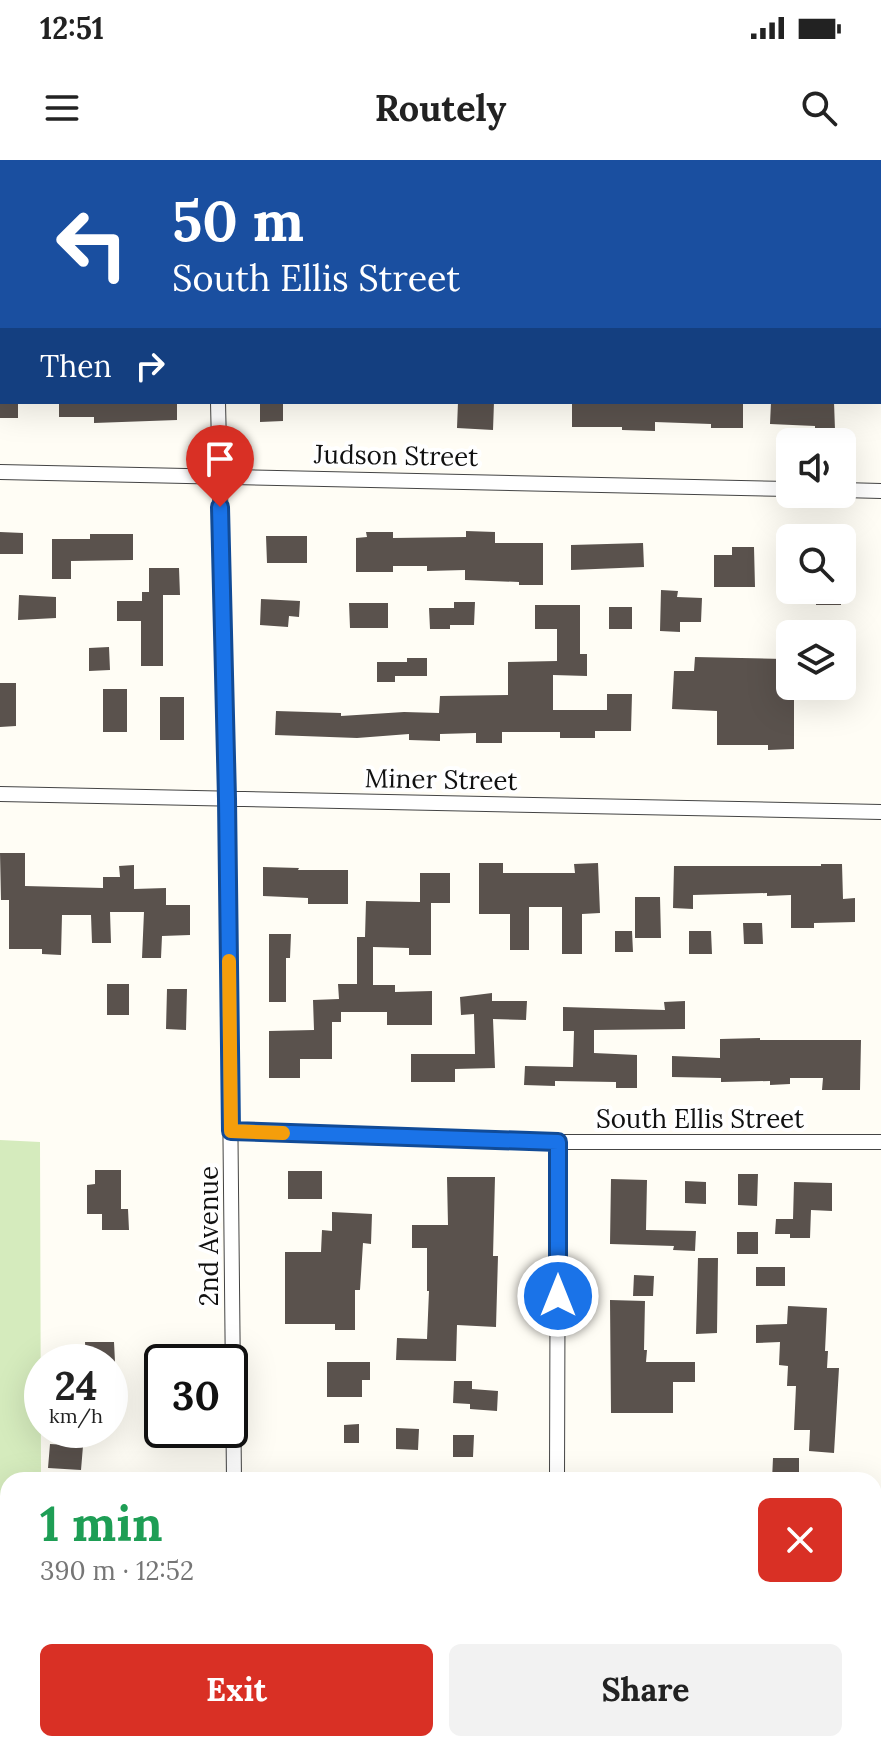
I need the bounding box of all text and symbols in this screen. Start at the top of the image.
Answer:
text: 12:51 [40,9,104,47]
text: Routely [375,85,506,131]
icon: menu [40,86,84,130]
icon: search [797,86,841,130]
text: 50 m [172,185,304,256]
icon: left [40,192,144,296]
text: South Ellis Street [172,255,460,301]
icon: right [128,344,172,388]
text: Then [40,347,112,385]
pin [186,425,254,507]
map controls [776,428,856,700]
button: sound [776,428,856,508]
icon: arrive [198,437,242,481]
street label: Judson Street [313,437,478,473]
button: search [776,524,856,604]
button: layers [776,620,856,700]
street label: Miner Street [364,761,518,797]
street label: South Ellis Street [596,1102,804,1135]
street label: 2nd Avenue [192,1166,225,1306]
position arrow [516,1254,600,1338]
speed limit sign: 30 [144,1344,248,1448]
text: 24 [54,1360,98,1411]
text: km/h [49,1403,103,1428]
text: 1 min [40,1493,163,1554]
button: close [758,1498,842,1582]
text: 390 m · 12:52 [40,1554,194,1587]
button: Exit [40,1644,433,1736]
button: Share [449,1644,842,1736]

